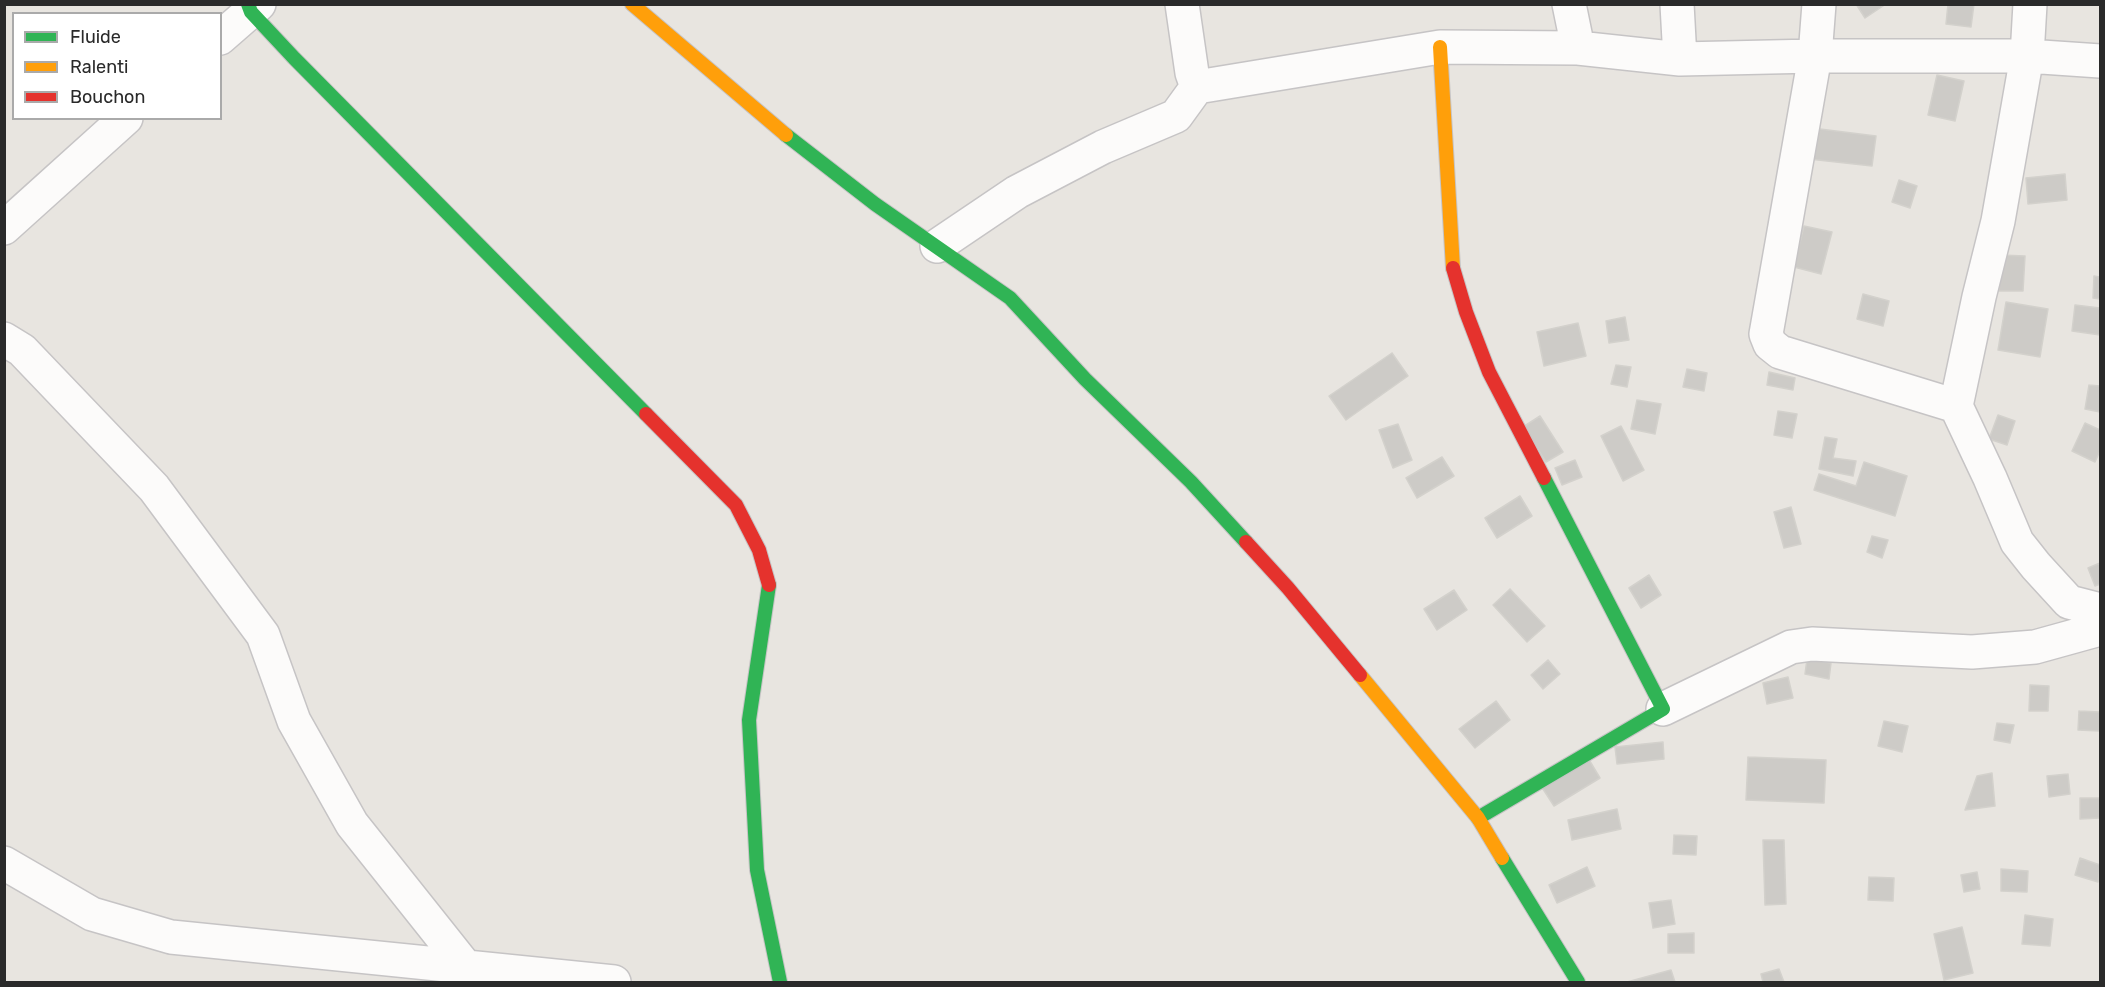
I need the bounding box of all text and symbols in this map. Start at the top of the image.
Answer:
legend [12,12,222,120]
text: Fluide [70,26,121,48]
text: Ralenti [70,56,128,78]
text: Bouchon [70,86,145,108]

